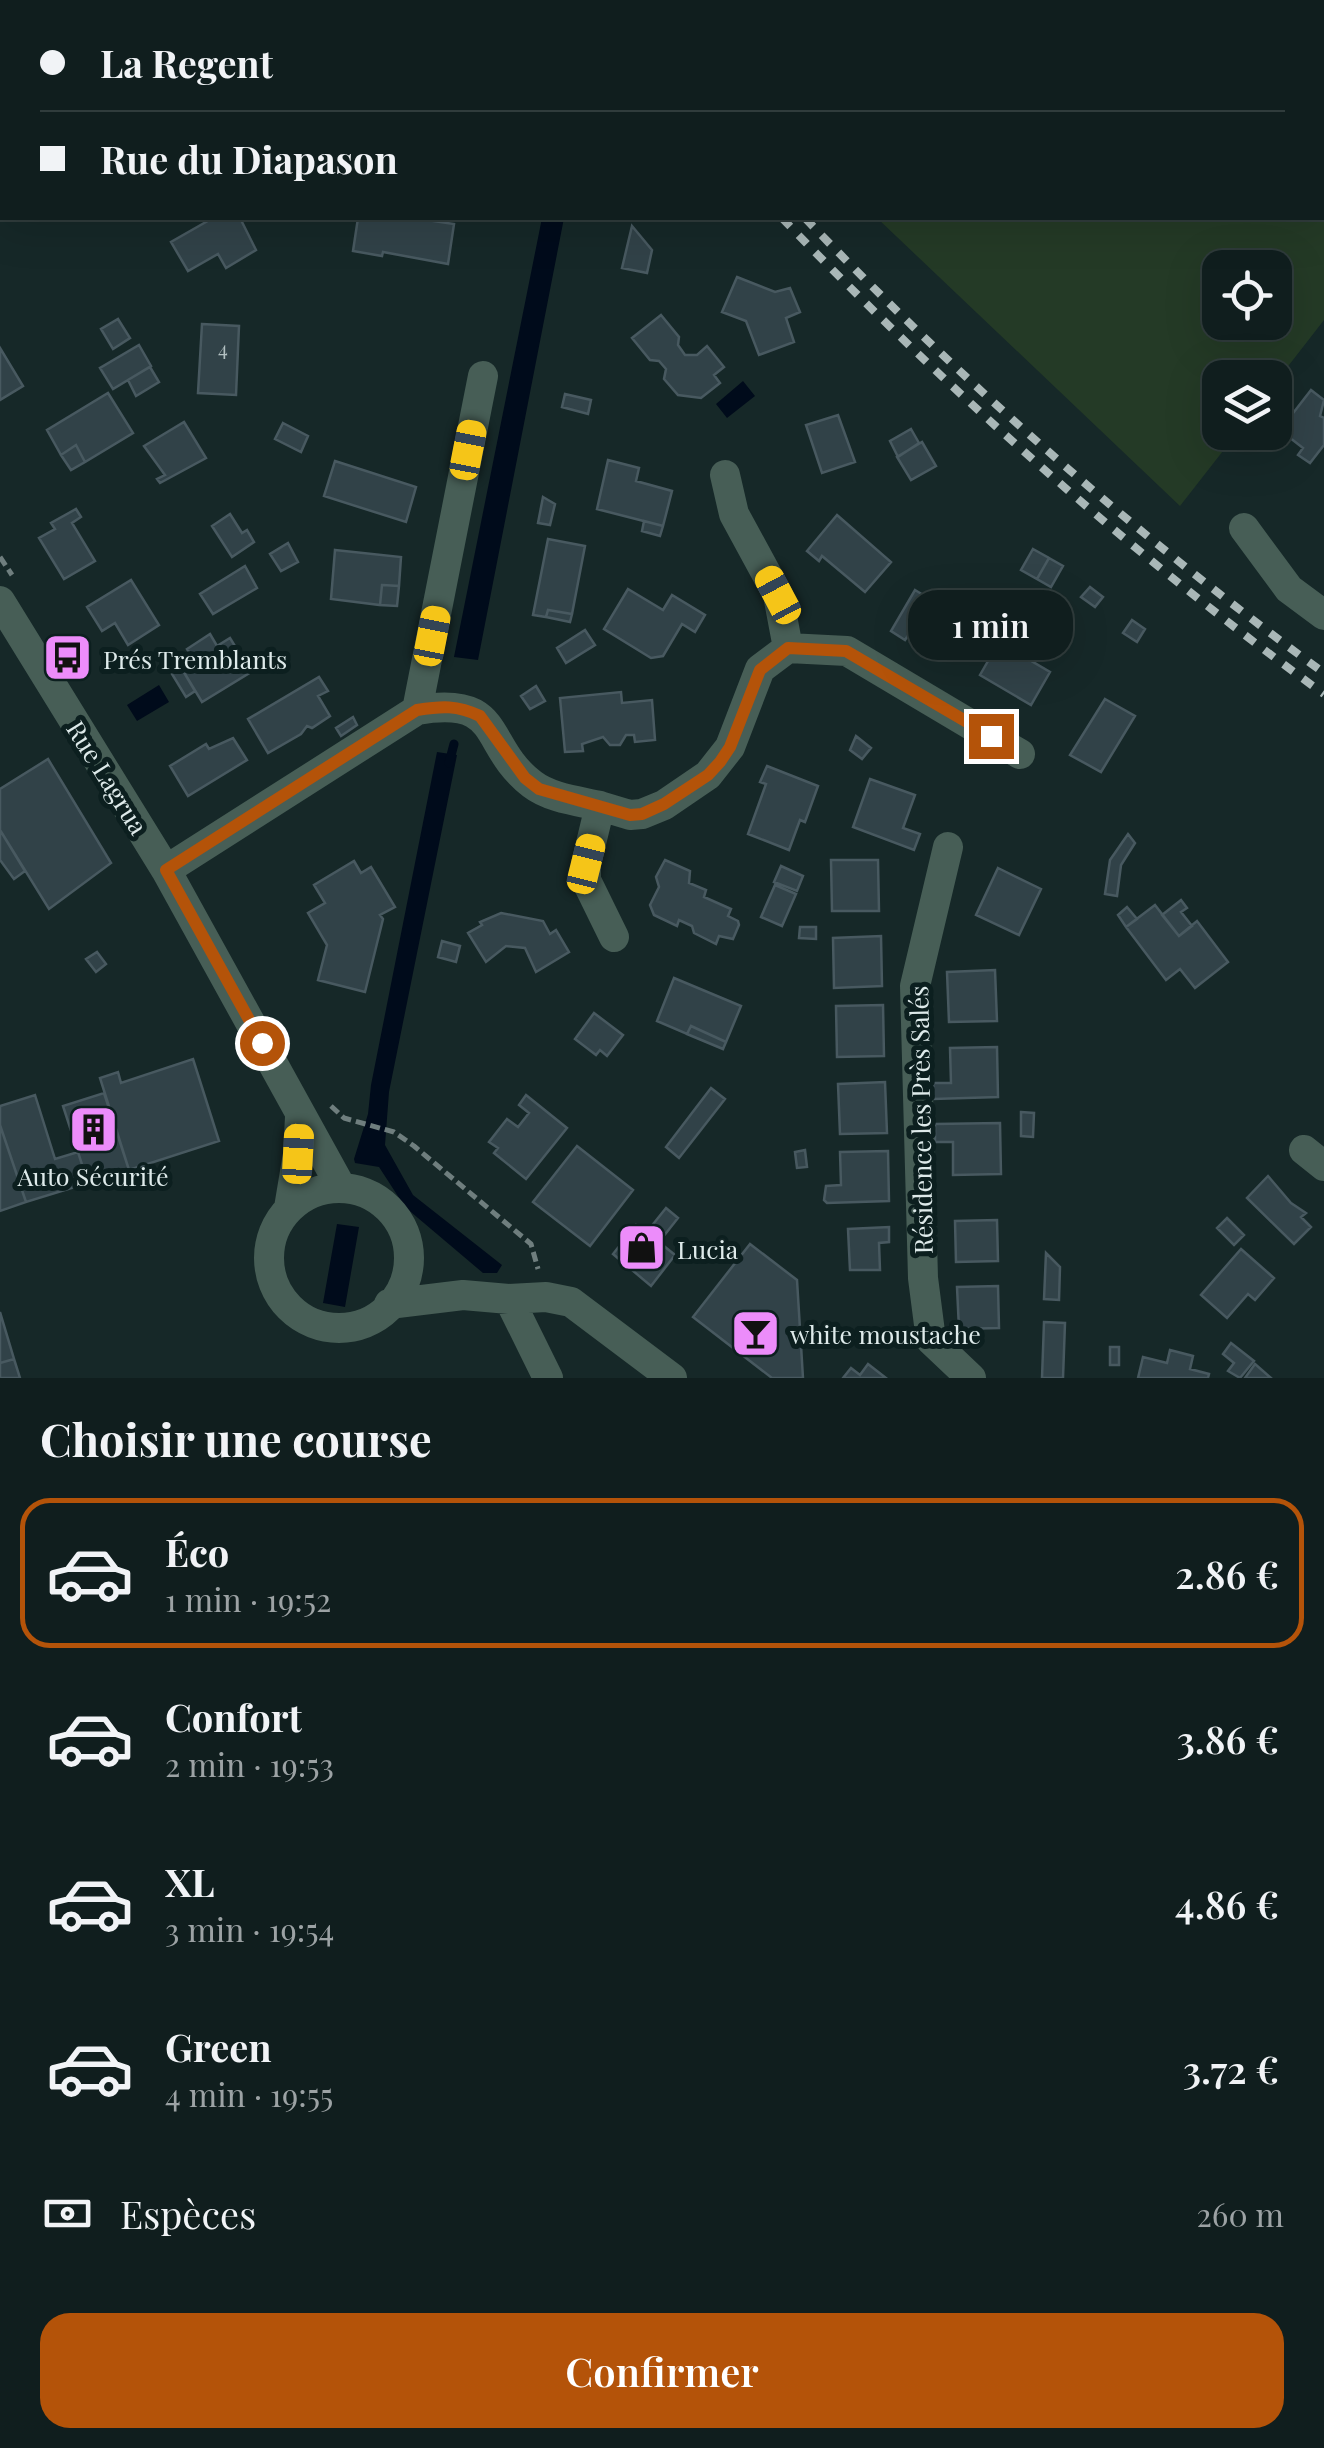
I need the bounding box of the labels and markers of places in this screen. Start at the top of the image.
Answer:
bus stop icon: Prés Tremblants [42,632,94,684]
place label: Prés Tremblants [103,642,287,675]
building icon: Auto Sécurité [67,1103,119,1155]
place label: Auto Sécurité [16,1159,169,1192]
shop icon: Lucia [616,1222,668,1274]
place label: Lucia [677,1232,739,1265]
bar icon: white moustache [729,1307,781,1359]
place label: white moustache [790,1317,981,1350]

